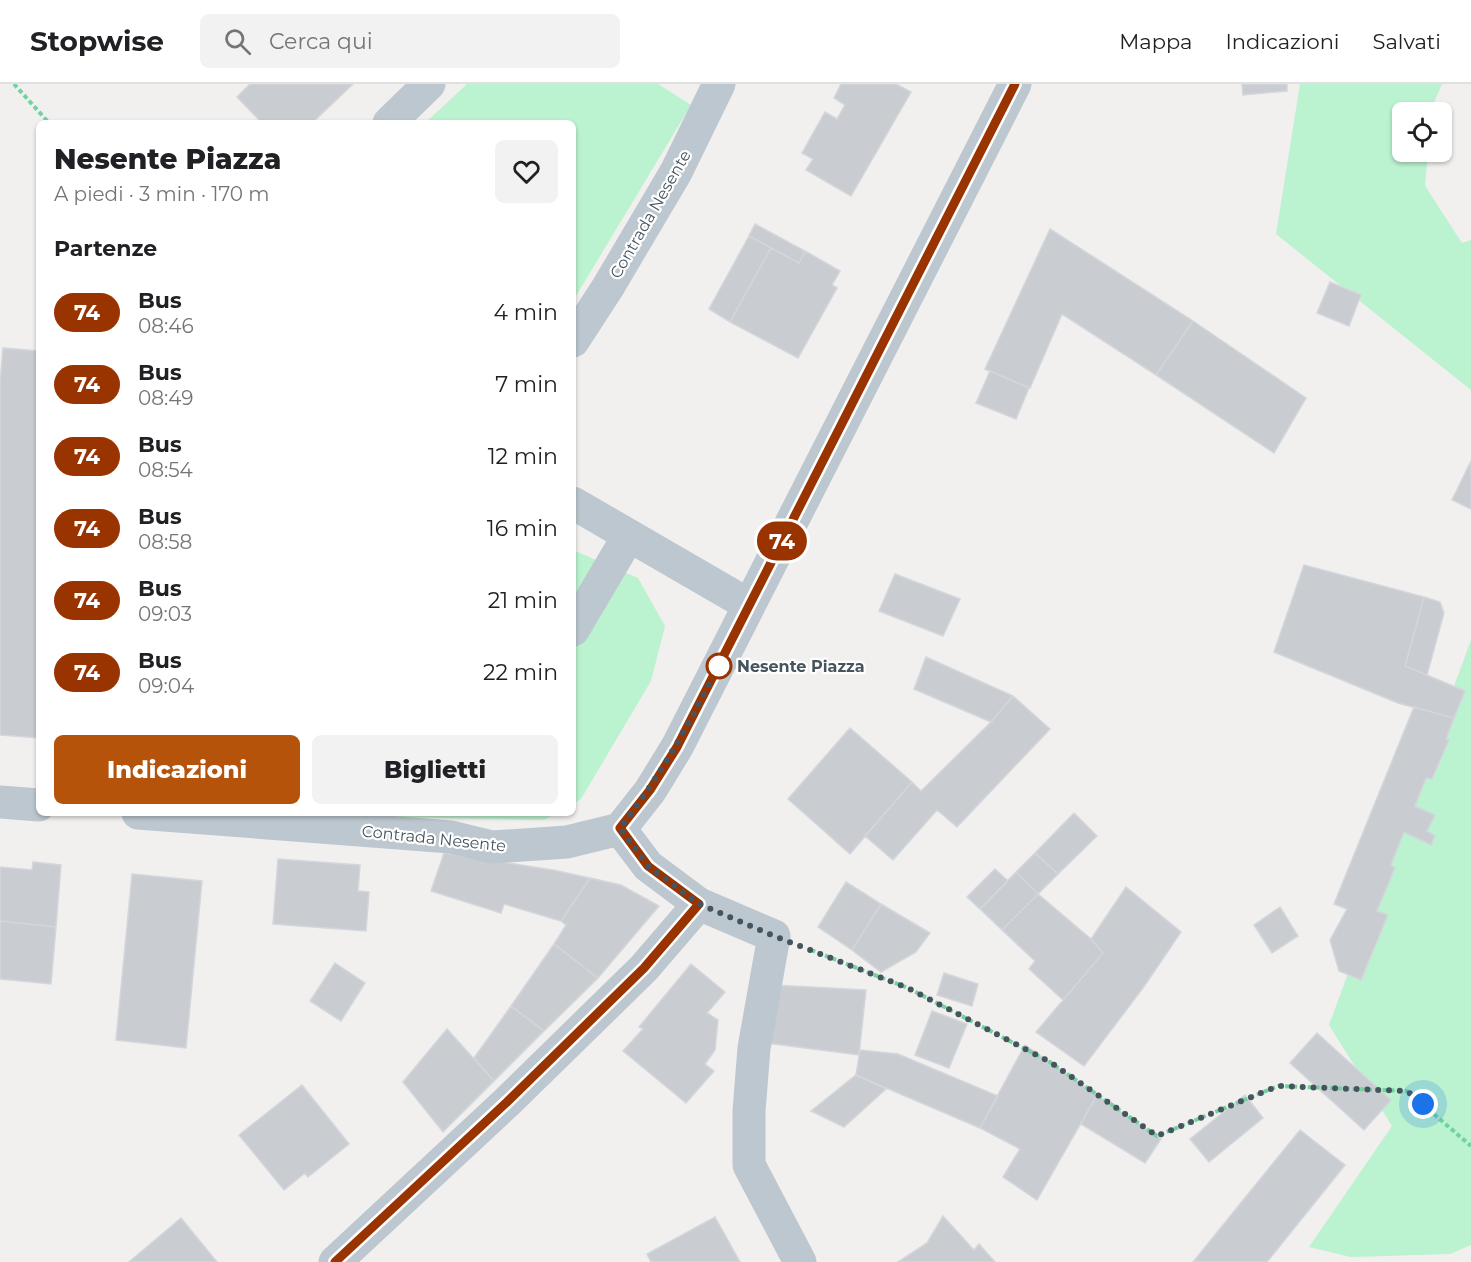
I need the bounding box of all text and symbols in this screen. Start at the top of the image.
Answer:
search box [200,14,620,68]
text: Stopwise [30,24,164,58]
icon: search [221,25,254,58]
text: Cerca qui [269,28,373,55]
text: Mappa [1119,29,1192,54]
text: Indicazioni [1225,29,1340,54]
text: Salvati [1373,29,1441,54]
map controls [1392,102,1452,162]
button: locate [1392,102,1452,162]
button: heart [495,140,558,203]
text: Nesente Piazza [54,142,281,176]
street label: Contrada Nesente [606,147,695,282]
text: A piedi · 3 min · 170 m [54,182,270,206]
text: Partenze [54,235,157,262]
text: Bus [138,287,182,314]
text: 4 min [494,299,558,326]
text: 74 [74,300,100,325]
text: 08:46 [138,314,194,338]
text: Bus [138,359,182,386]
text: 7 min [495,371,558,398]
text: 74 [74,372,100,397]
text: 08:49 [138,386,194,410]
text: Bus [138,431,182,458]
text: 12 min [488,443,558,470]
text: 74 [74,444,100,469]
text: 08:54 [138,458,193,482]
text: Bus [138,503,182,530]
text: 16 min [487,515,558,542]
text: 74 [74,516,100,541]
line badge: 74 [755,522,809,560]
text: 74 [769,529,795,554]
text: 08:58 [138,530,192,554]
text: Bus [138,575,182,602]
text: 21 min [488,587,558,614]
text: 74 [74,588,100,613]
text: 09:03 [138,602,192,626]
text: Bus [138,647,182,674]
marker: Nesente Piazza [706,653,732,679]
place label: Nesente Piazza [737,657,865,676]
text: 22 min [483,659,558,686]
text: 74 [74,660,100,685]
text: 09:04 [138,674,194,698]
button: Indicazioni [54,735,300,804]
button: Biglietti [312,735,558,804]
street label: Contrada Nesente [361,821,507,856]
your location [1408,1089,1438,1119]

